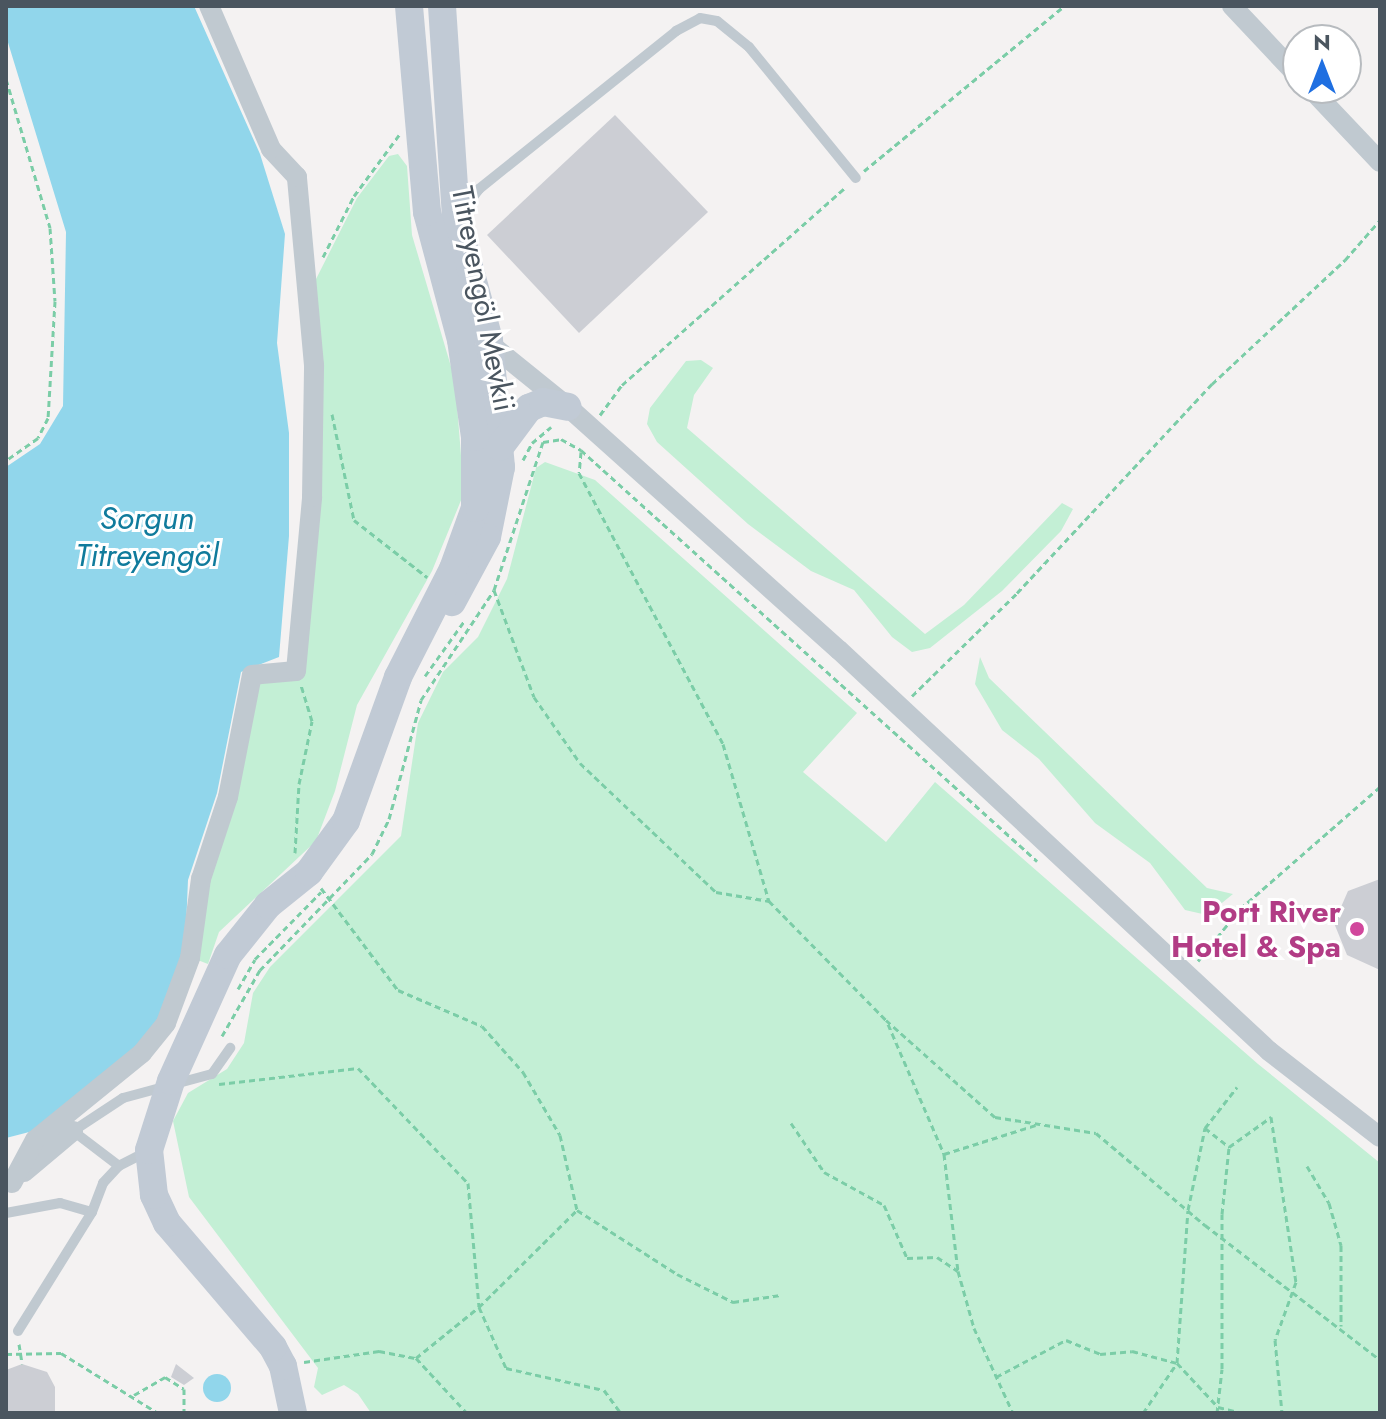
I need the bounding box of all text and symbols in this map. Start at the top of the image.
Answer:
north arrow [1282,24,1362,104]
text: N [1313,26,1331,58]
street label: Titreyengöl Mevkii [444,183,522,415]
water label: Sorgun Titreyengöl [76,500,218,575]
place label: Port River Hotel & Spa [1171,894,1341,964]
marker: Port River Hotel & Spa [1348,920,1366,938]

